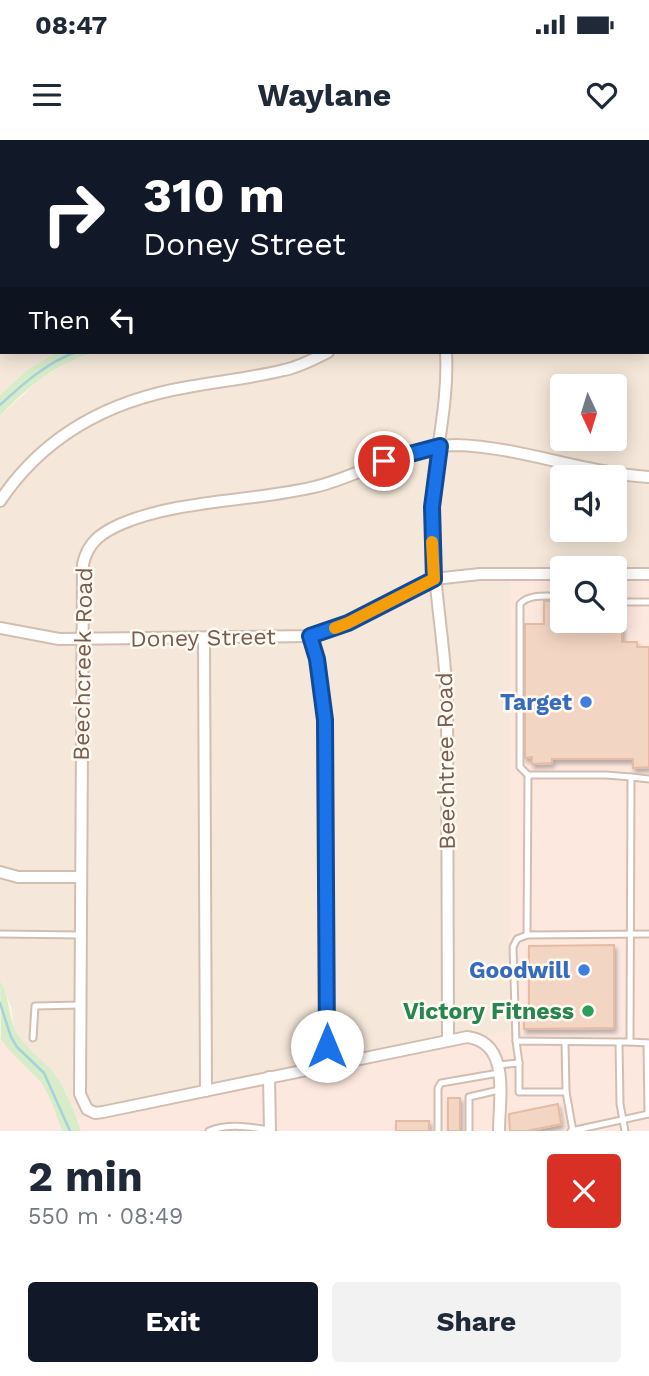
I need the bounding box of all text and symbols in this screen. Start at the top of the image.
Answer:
text: 08:47 [35,10,107,40]
icon: menu [28,76,66,114]
text: Waylane [258,76,391,114]
icon: heart [583,76,621,114]
text: 310 m [143,166,285,224]
icon: right [28,168,119,259]
text: Doney Street [143,225,346,263]
icon: left [104,301,142,339]
text: Then [28,305,90,335]
north arrow [550,374,626,452]
map controls [550,374,627,633]
pin [354,431,414,491]
icon: arrive [365,442,403,480]
button: sound [550,465,627,542]
button: search [550,556,627,633]
street label: Beechcreek Road [68,567,98,761]
street label: Doney Street [130,623,276,653]
street label: Beechtree Road [431,672,461,850]
place label: Target [500,689,572,716]
marker: Target [578,694,594,710]
place label: Goodwill [469,957,570,984]
marker: Goodwill [576,962,592,978]
place label: Victory Fitness [403,998,574,1025]
marker: Victory Fitness [580,1003,596,1019]
position arrow [290,1009,364,1083]
text: 2 min [28,1152,143,1201]
button: close [547,1154,621,1228]
text: 550 m · 08:49 [28,1203,183,1230]
button: Exit [28,1282,318,1362]
button: Share [332,1282,621,1362]

